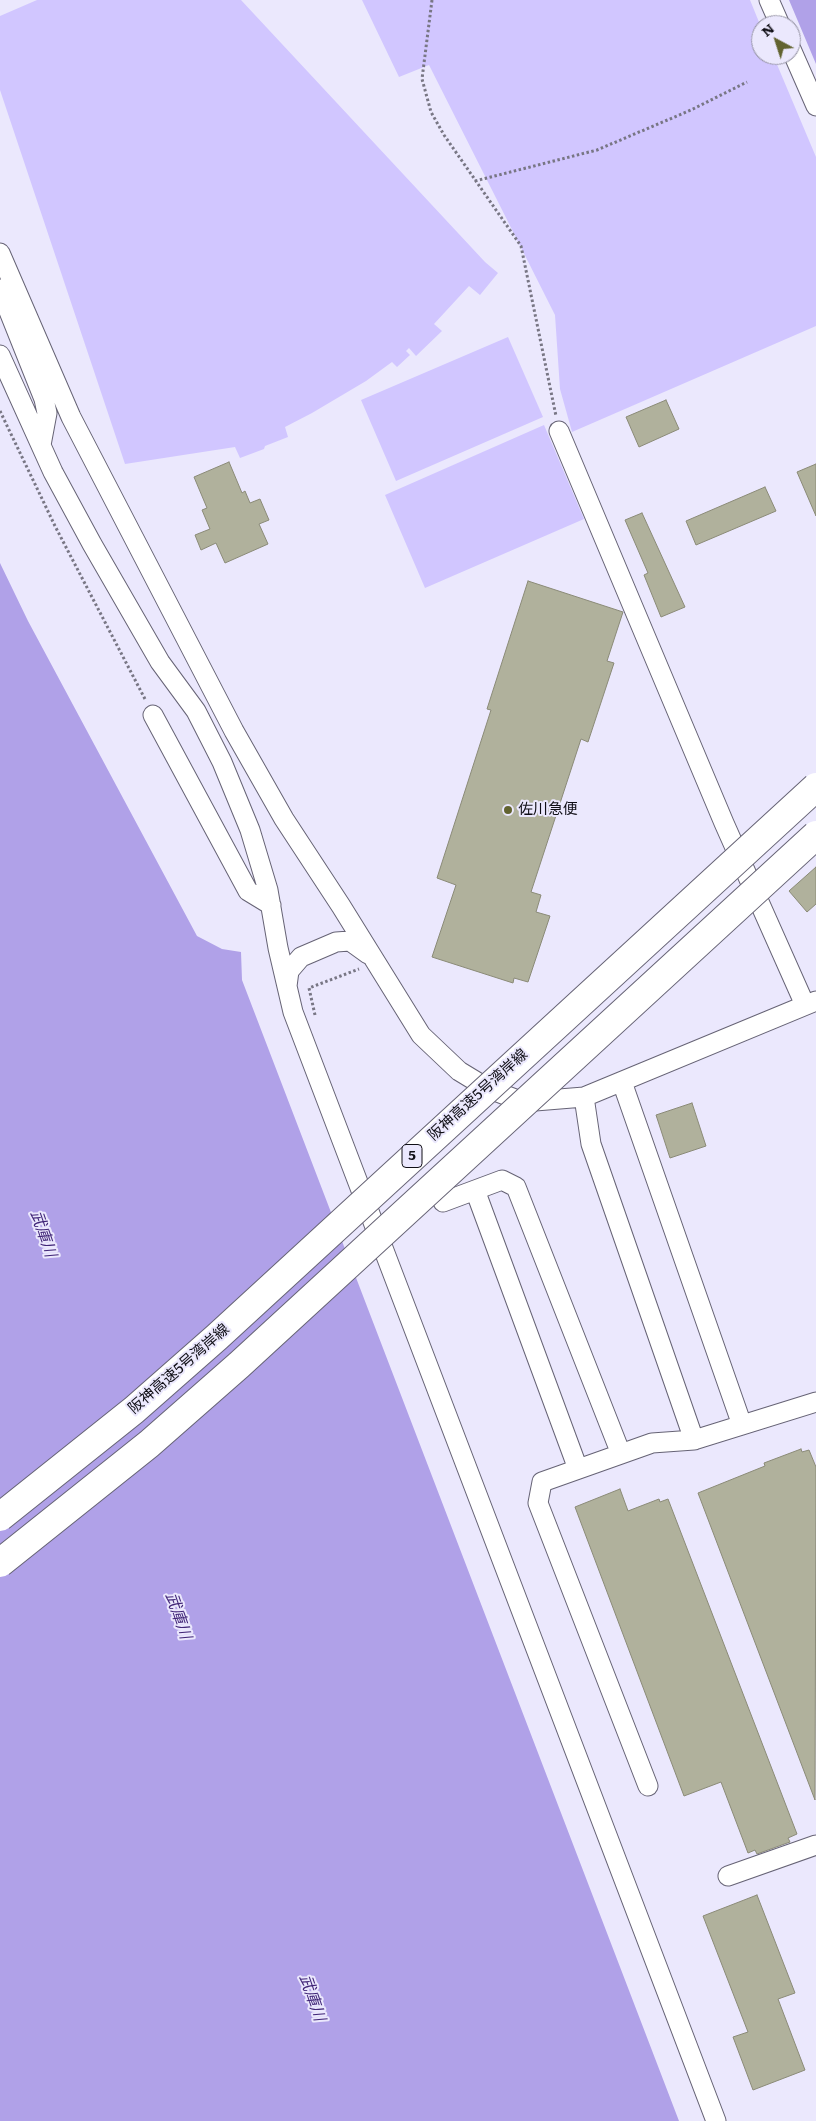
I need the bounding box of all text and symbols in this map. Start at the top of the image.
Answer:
north arrow [751,15,801,65]
text: N [756,18,778,41]
place label: 佐川急便 [518,801,578,819]
marker: 佐川急便 [502,804,514,816]
street label: 阪神高速5号湾岸線 [425,1046,531,1144]
road number: 5 [402,1144,422,1168]
water label: 武庫川 [26,1208,60,1260]
street label: 阪神高速5号湾岸線 [125,1320,233,1418]
water label: 武庫川 [161,1590,195,1642]
water label: 武庫川 [295,1972,329,2024]

